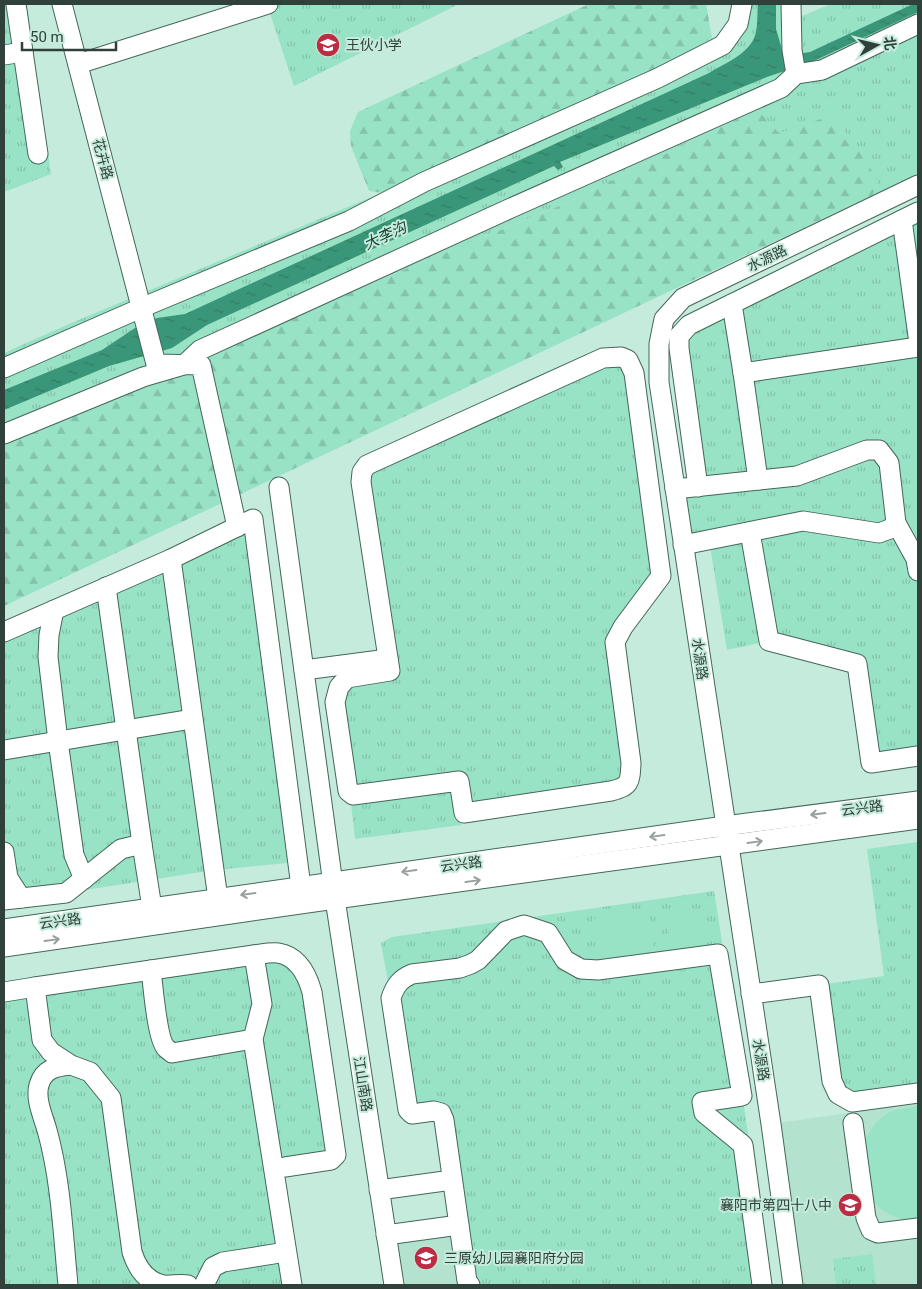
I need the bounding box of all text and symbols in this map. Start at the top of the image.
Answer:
scale bar [22,20,116,52]
north arrow [852,20,902,70]
text: 50 m [30,28,64,46]
school or university icon: 王伙小学 [315,32,341,58]
text: 北 [881,35,899,51]
place label: 王伙小学 [346,37,402,53]
street label: 花卉路 [90,137,116,181]
water label: 大李沟 [361,217,411,254]
street label: 水源路 [745,242,789,274]
street label: 水源路 [689,637,711,681]
street label: 云兴路 [840,798,884,818]
one-way arrow [810,809,826,819]
one-way arrow [649,831,665,841]
one-way arrow [747,837,763,847]
street label: 云兴路 [439,853,483,875]
one-way arrow [402,867,418,877]
one-way arrow [465,876,481,886]
one-way arrow [241,889,257,899]
street label: 云兴路 [38,910,82,932]
one-way arrow [44,935,60,945]
street label: 水源路 [750,1038,772,1082]
street label: 江山南路 [351,1055,375,1113]
school or university icon: 襄阳市第四十八中 [837,1192,863,1218]
place label: 襄阳市第四十八中 [720,1197,832,1213]
school or university icon: 三原幼儿园襄阳府分园 [413,1245,439,1271]
place label: 三原幼儿园襄阳府分园 [444,1250,584,1266]

